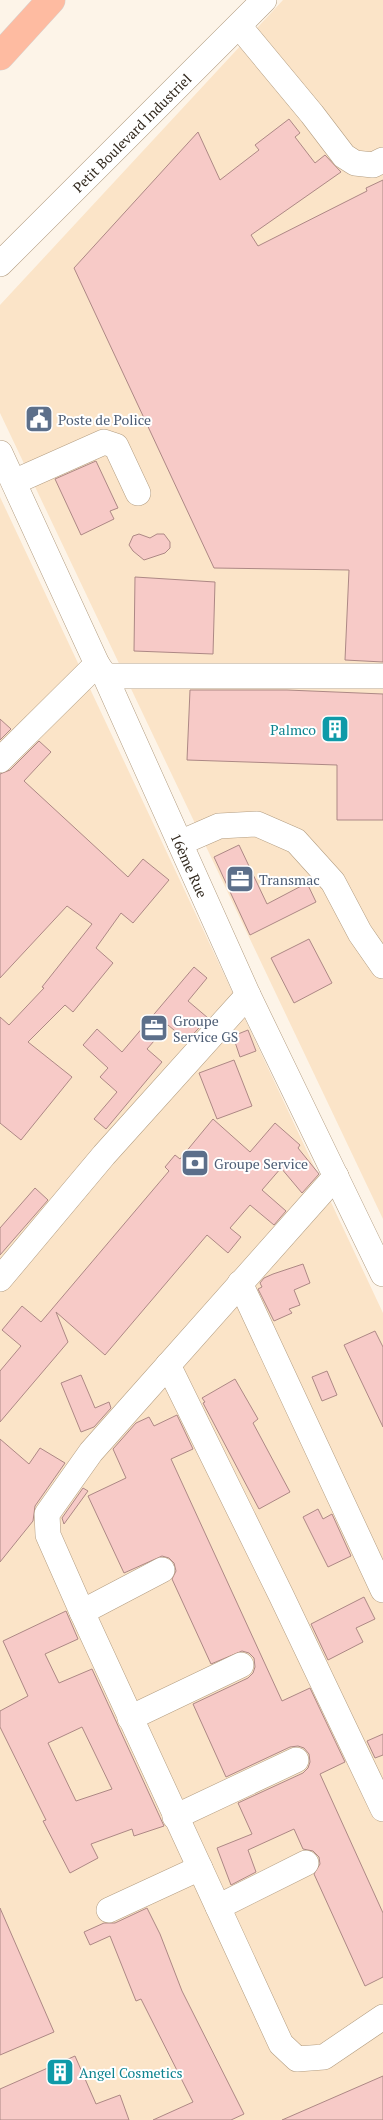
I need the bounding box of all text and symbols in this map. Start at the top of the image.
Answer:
street label: Petit Boulevard Industriel [68,69,195,196]
public building icon: Poste de Police [24,404,54,434]
place label: Poste de Police [58,410,151,429]
building icon: Palmco [320,714,350,744]
place label: Palmco [270,720,316,739]
street label: 16ème Rue [167,830,213,900]
office icon: Transmac [225,864,255,894]
place label: Transmac [259,870,320,889]
place label: Groupe Service GS [173,1011,238,1046]
office icon: Groupe Service GS [139,1013,169,1043]
bank icon: Groupe Service [180,1148,210,1178]
place label: Groupe Service [214,1154,308,1173]
building icon: Angel Cosmetics [45,2057,75,2087]
place label: Angel Cosmetics [79,2063,183,2082]

